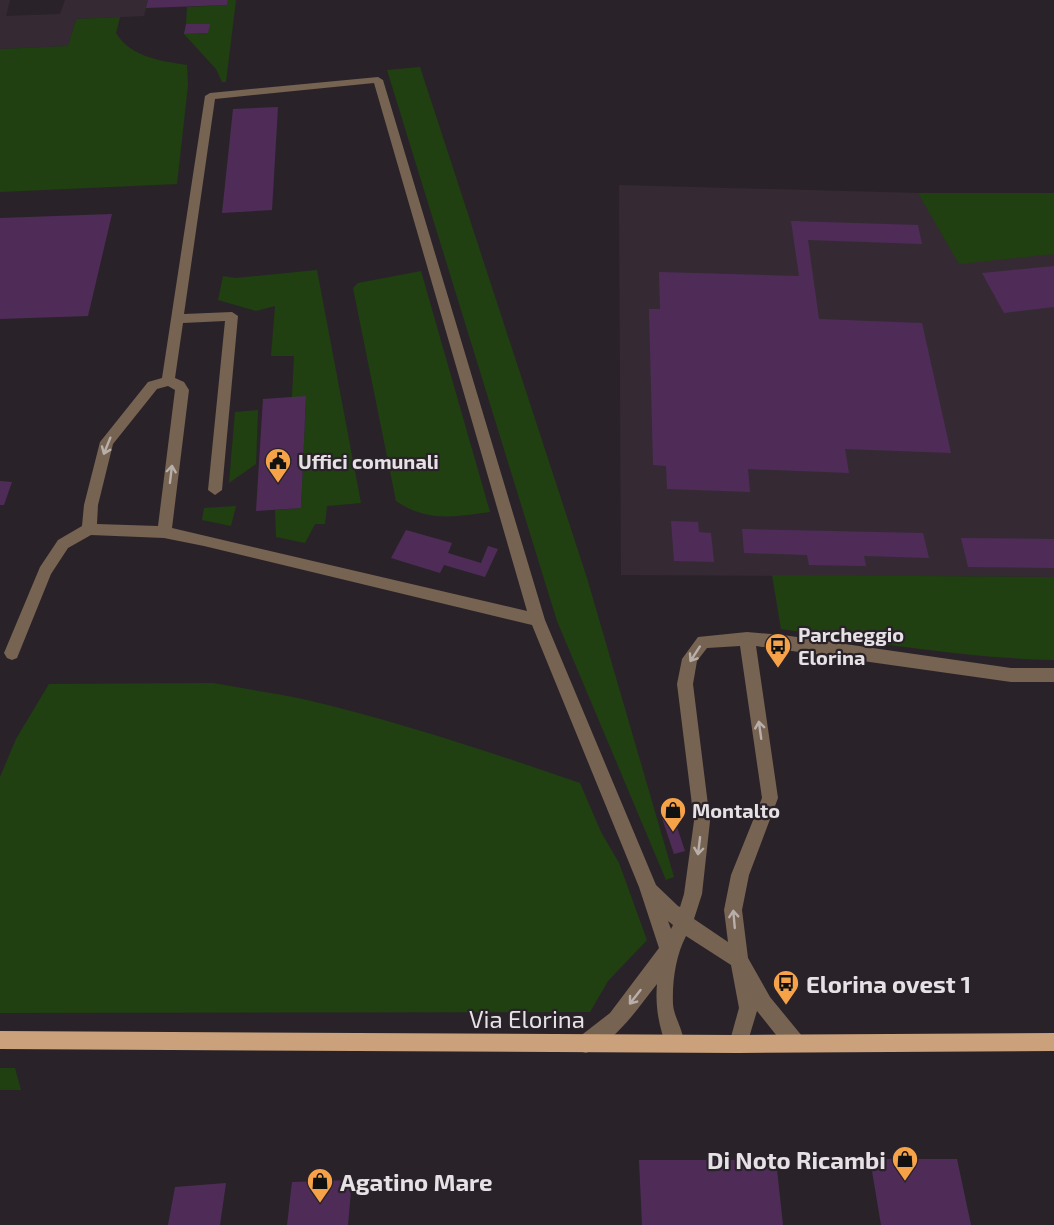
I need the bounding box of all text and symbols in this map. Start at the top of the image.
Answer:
one-way arrow [101,437,112,455]
public building icon: Uffici comunali [263,446,293,484]
place label: Uffici comunali [298,449,439,473]
one-way arrow [166,465,177,485]
place label: Parcheggio Elorina [798,622,904,669]
bus stop icon: Parcheggio Elorina [763,631,793,669]
one-way arrow [688,646,701,663]
one-way arrow [754,721,765,741]
shop icon: Montalto [658,795,688,833]
place label: Montalto [692,798,780,822]
one-way arrow [693,835,704,855]
one-way arrow [728,909,739,929]
bus stop icon: Elorina ovest 1 [771,968,801,1006]
place label: Elorina ovest 1 [806,969,971,998]
one-way arrow [628,989,641,1005]
street label: Via Elorina [469,1004,585,1033]
shop icon: Di Noto Ricambi [890,1144,920,1182]
place label: Di Noto Ricambi [707,1145,886,1174]
shop icon: Agatino Mare [305,1166,335,1204]
place label: Agatino Mare [340,1167,493,1196]

